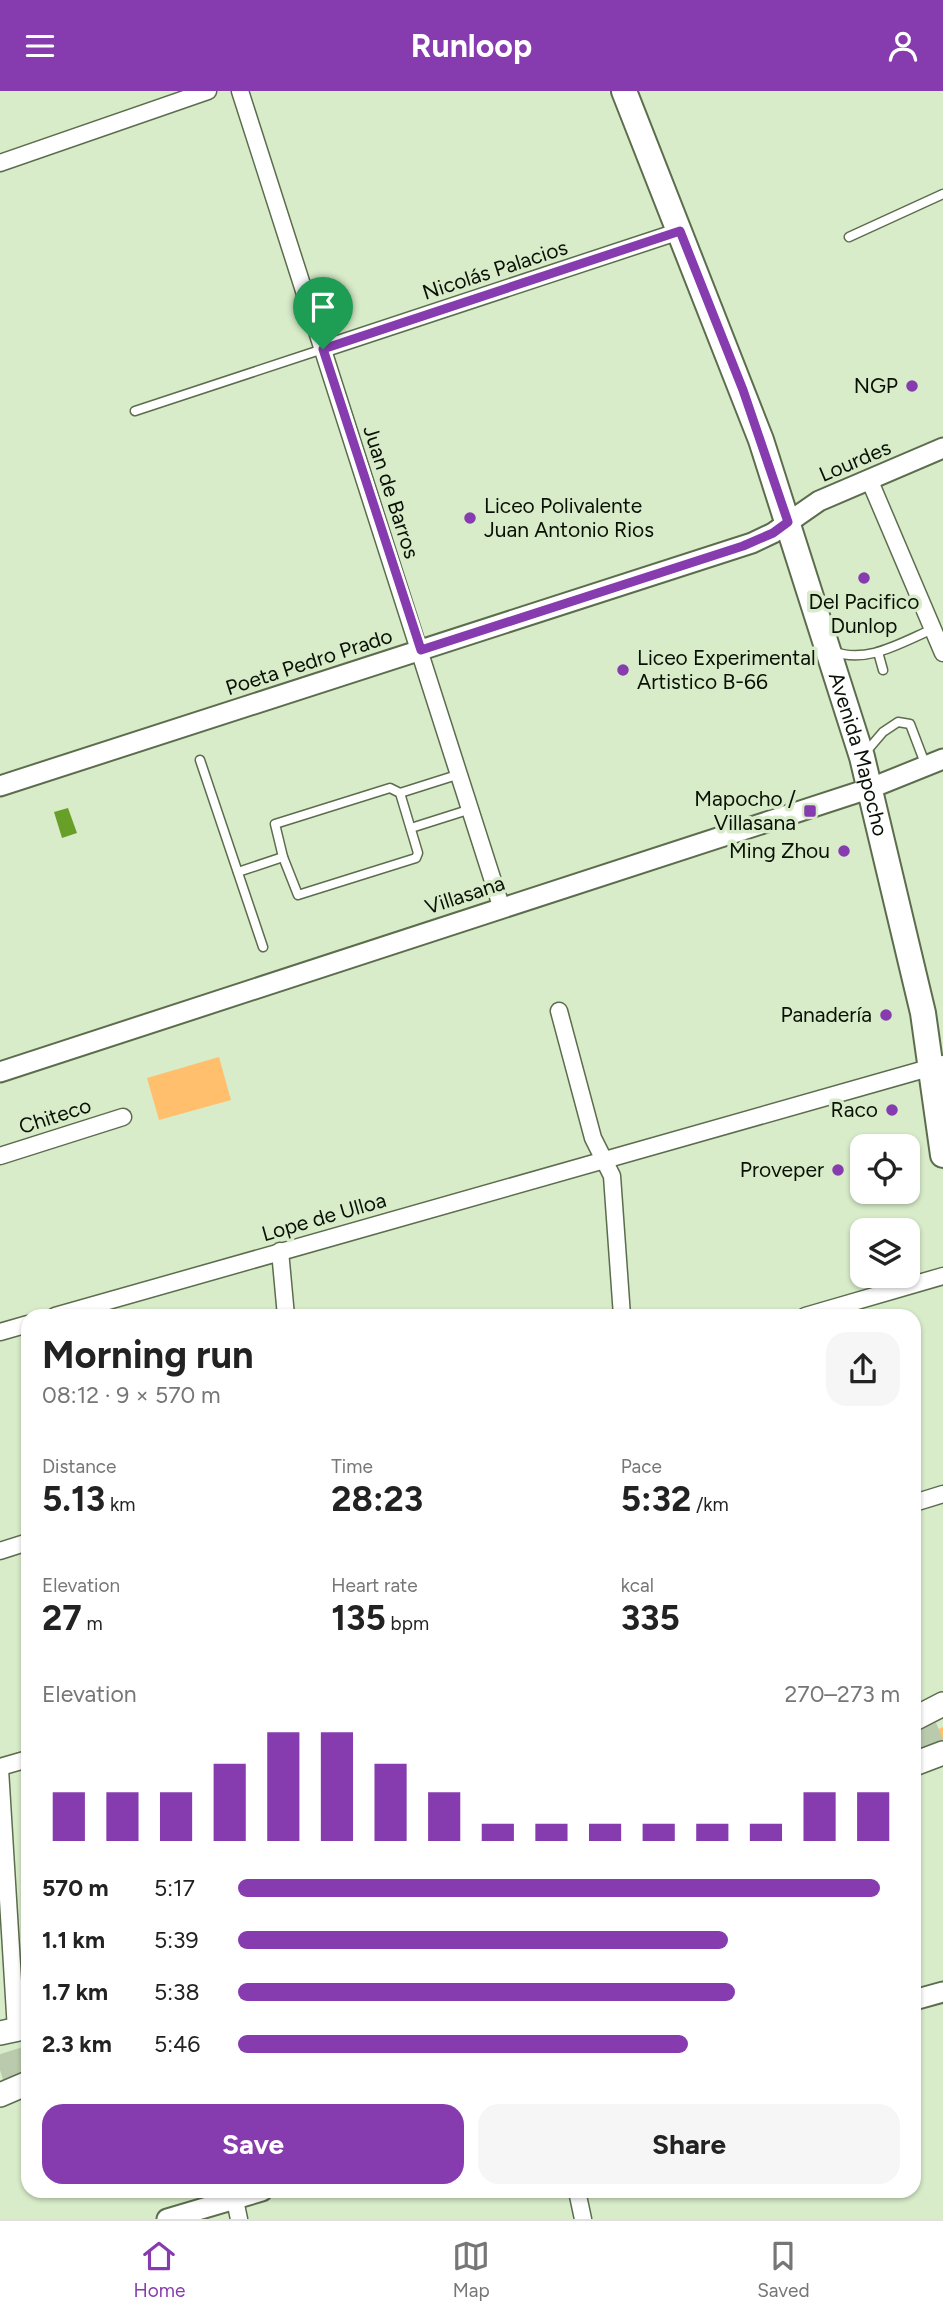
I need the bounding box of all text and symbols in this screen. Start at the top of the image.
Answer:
icon: menu [21,27,59,65]
text: Runloop [411,27,532,65]
icon: person [884,27,922,65]
street label: Nicolás Palacios [419,234,571,305]
pin [293,277,353,349]
icon: arrive [304,288,342,326]
place label: NGP [854,373,898,398]
marker: NGP [904,378,920,394]
street label: Juan de Barros [358,422,425,562]
street label: Lourdes [815,434,894,487]
place label: Liceo Polivalente Juan Antonio Rios [484,493,654,542]
marker: Liceo Polivalente Juan Antonio Rios [462,510,478,526]
marker: Del Pacifico Dunlop [856,570,872,586]
place label: Del Pacifico Dunlop [809,589,919,638]
street label: Poeta Pedro Prado [222,623,395,700]
place label: Liceo Experimental Artistico B-66 [637,645,816,694]
marker: Liceo Experimental Artistico B-66 [615,662,631,678]
street label: Avenida Mapocho [824,669,893,839]
place label: Mapocho / Villasana [694,786,796,835]
marker: Mapocho / Villasana [802,803,818,819]
place label: Ming Zhou [729,838,830,863]
marker: Ming Zhou [836,843,852,859]
street label: Villasana [422,870,508,919]
place label: Panadería [780,1002,872,1027]
marker: Panadería [878,1007,894,1023]
street label: Chiteco [15,1092,94,1139]
place label: Raco [831,1097,878,1122]
marker: Raco [884,1102,900,1118]
map controls [850,1134,920,1288]
button: locate [850,1134,920,1204]
place label: Proveper [740,1157,824,1182]
marker: Proveper [830,1162,846,1178]
street label: Lope de Ulloa [259,1187,389,1246]
button: layers [850,1218,920,1288]
text: Morning run [42,1332,254,1378]
button: share [826,1332,900,1406]
text: 08:12 · 9 × 570 m [42,1381,221,1409]
text: Distance [42,1455,116,1478]
text: Time [331,1455,373,1478]
text: Pace [621,1455,662,1478]
text: 5.13 [42,1478,105,1520]
text: 28:23 [331,1478,423,1520]
text: 5:32 [621,1478,691,1520]
text: km [105,1493,135,1516]
text: /km [691,1493,729,1516]
text: Elevation [42,1574,120,1597]
text: Heart rate [331,1574,418,1597]
text: kcal [621,1574,654,1597]
text: 27 [42,1597,82,1639]
text: 135 [331,1597,386,1639]
text: 335 [621,1597,680,1639]
text: m [82,1612,103,1635]
text: bpm [386,1612,429,1635]
text: Elevation [42,1680,137,1708]
text: 270–273 m [784,1680,900,1708]
text: 570 m [42,1874,109,1902]
text: 5:17 [154,1874,195,1902]
text: 1.1 km [42,1926,105,1954]
text: 5:39 [154,1926,199,1954]
text: 1.7 km [42,1978,108,2006]
text: 5:38 [154,1978,200,2006]
text: 2.3 km [42,2030,112,2058]
text: 5:46 [154,2030,200,2058]
button: Save [42,2104,464,2184]
button: Share [478,2104,900,2184]
tab: Home [133,2237,185,2302]
tab: Map [452,2237,490,2302]
tab: Saved [757,2237,810,2302]

